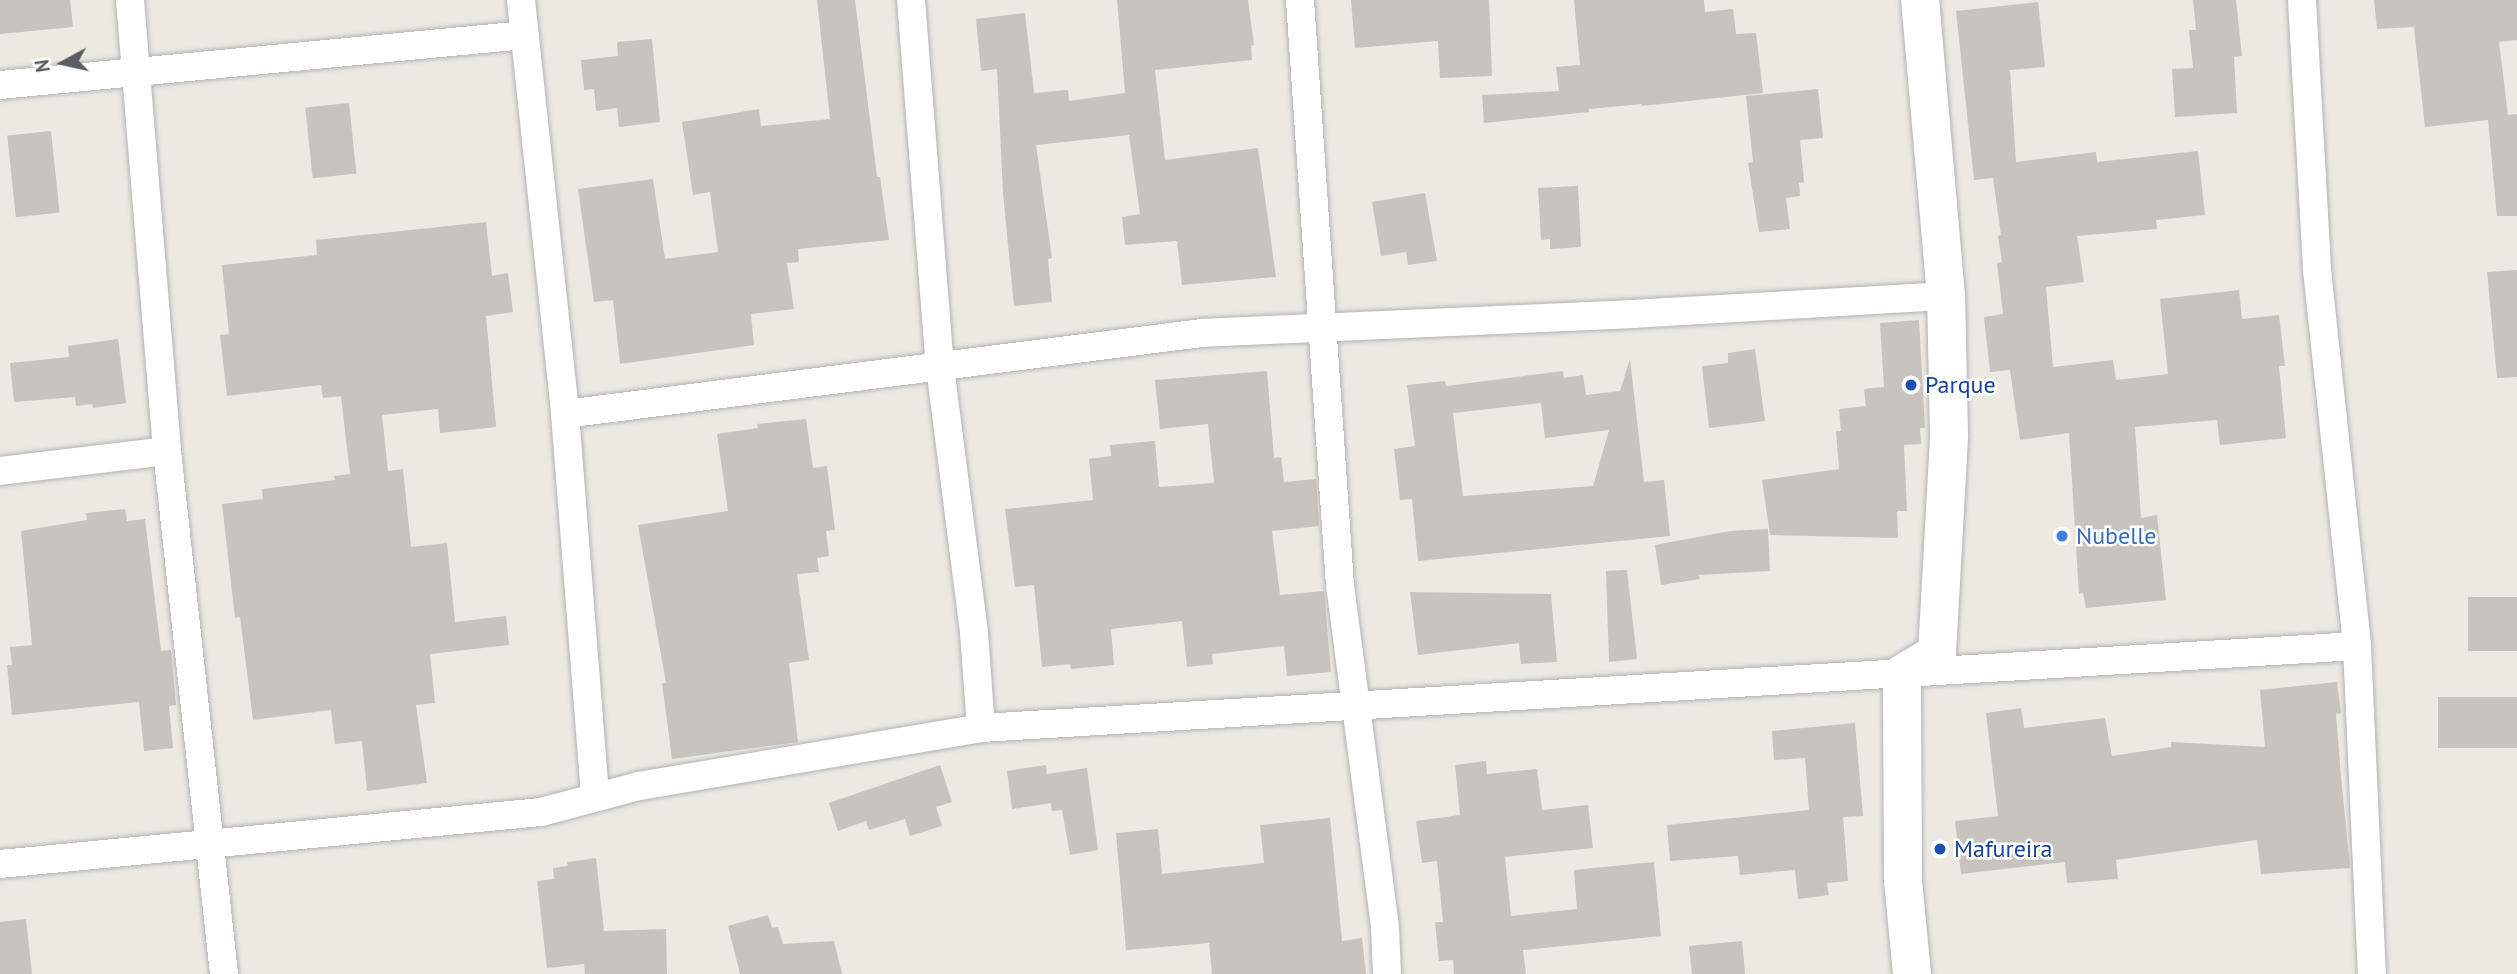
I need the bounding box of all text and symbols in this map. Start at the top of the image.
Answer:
north arrow [28,28,98,98]
text: N [29,58,55,74]
place label: Parque [1925,371,1996,399]
marker: Parque [1903,377,1919,393]
place label: Nubelle [2076,522,2156,550]
marker: Nubelle [2054,528,2070,544]
place label: Mafureira [1954,835,2052,863]
marker: Mafureira [1932,841,1948,857]

